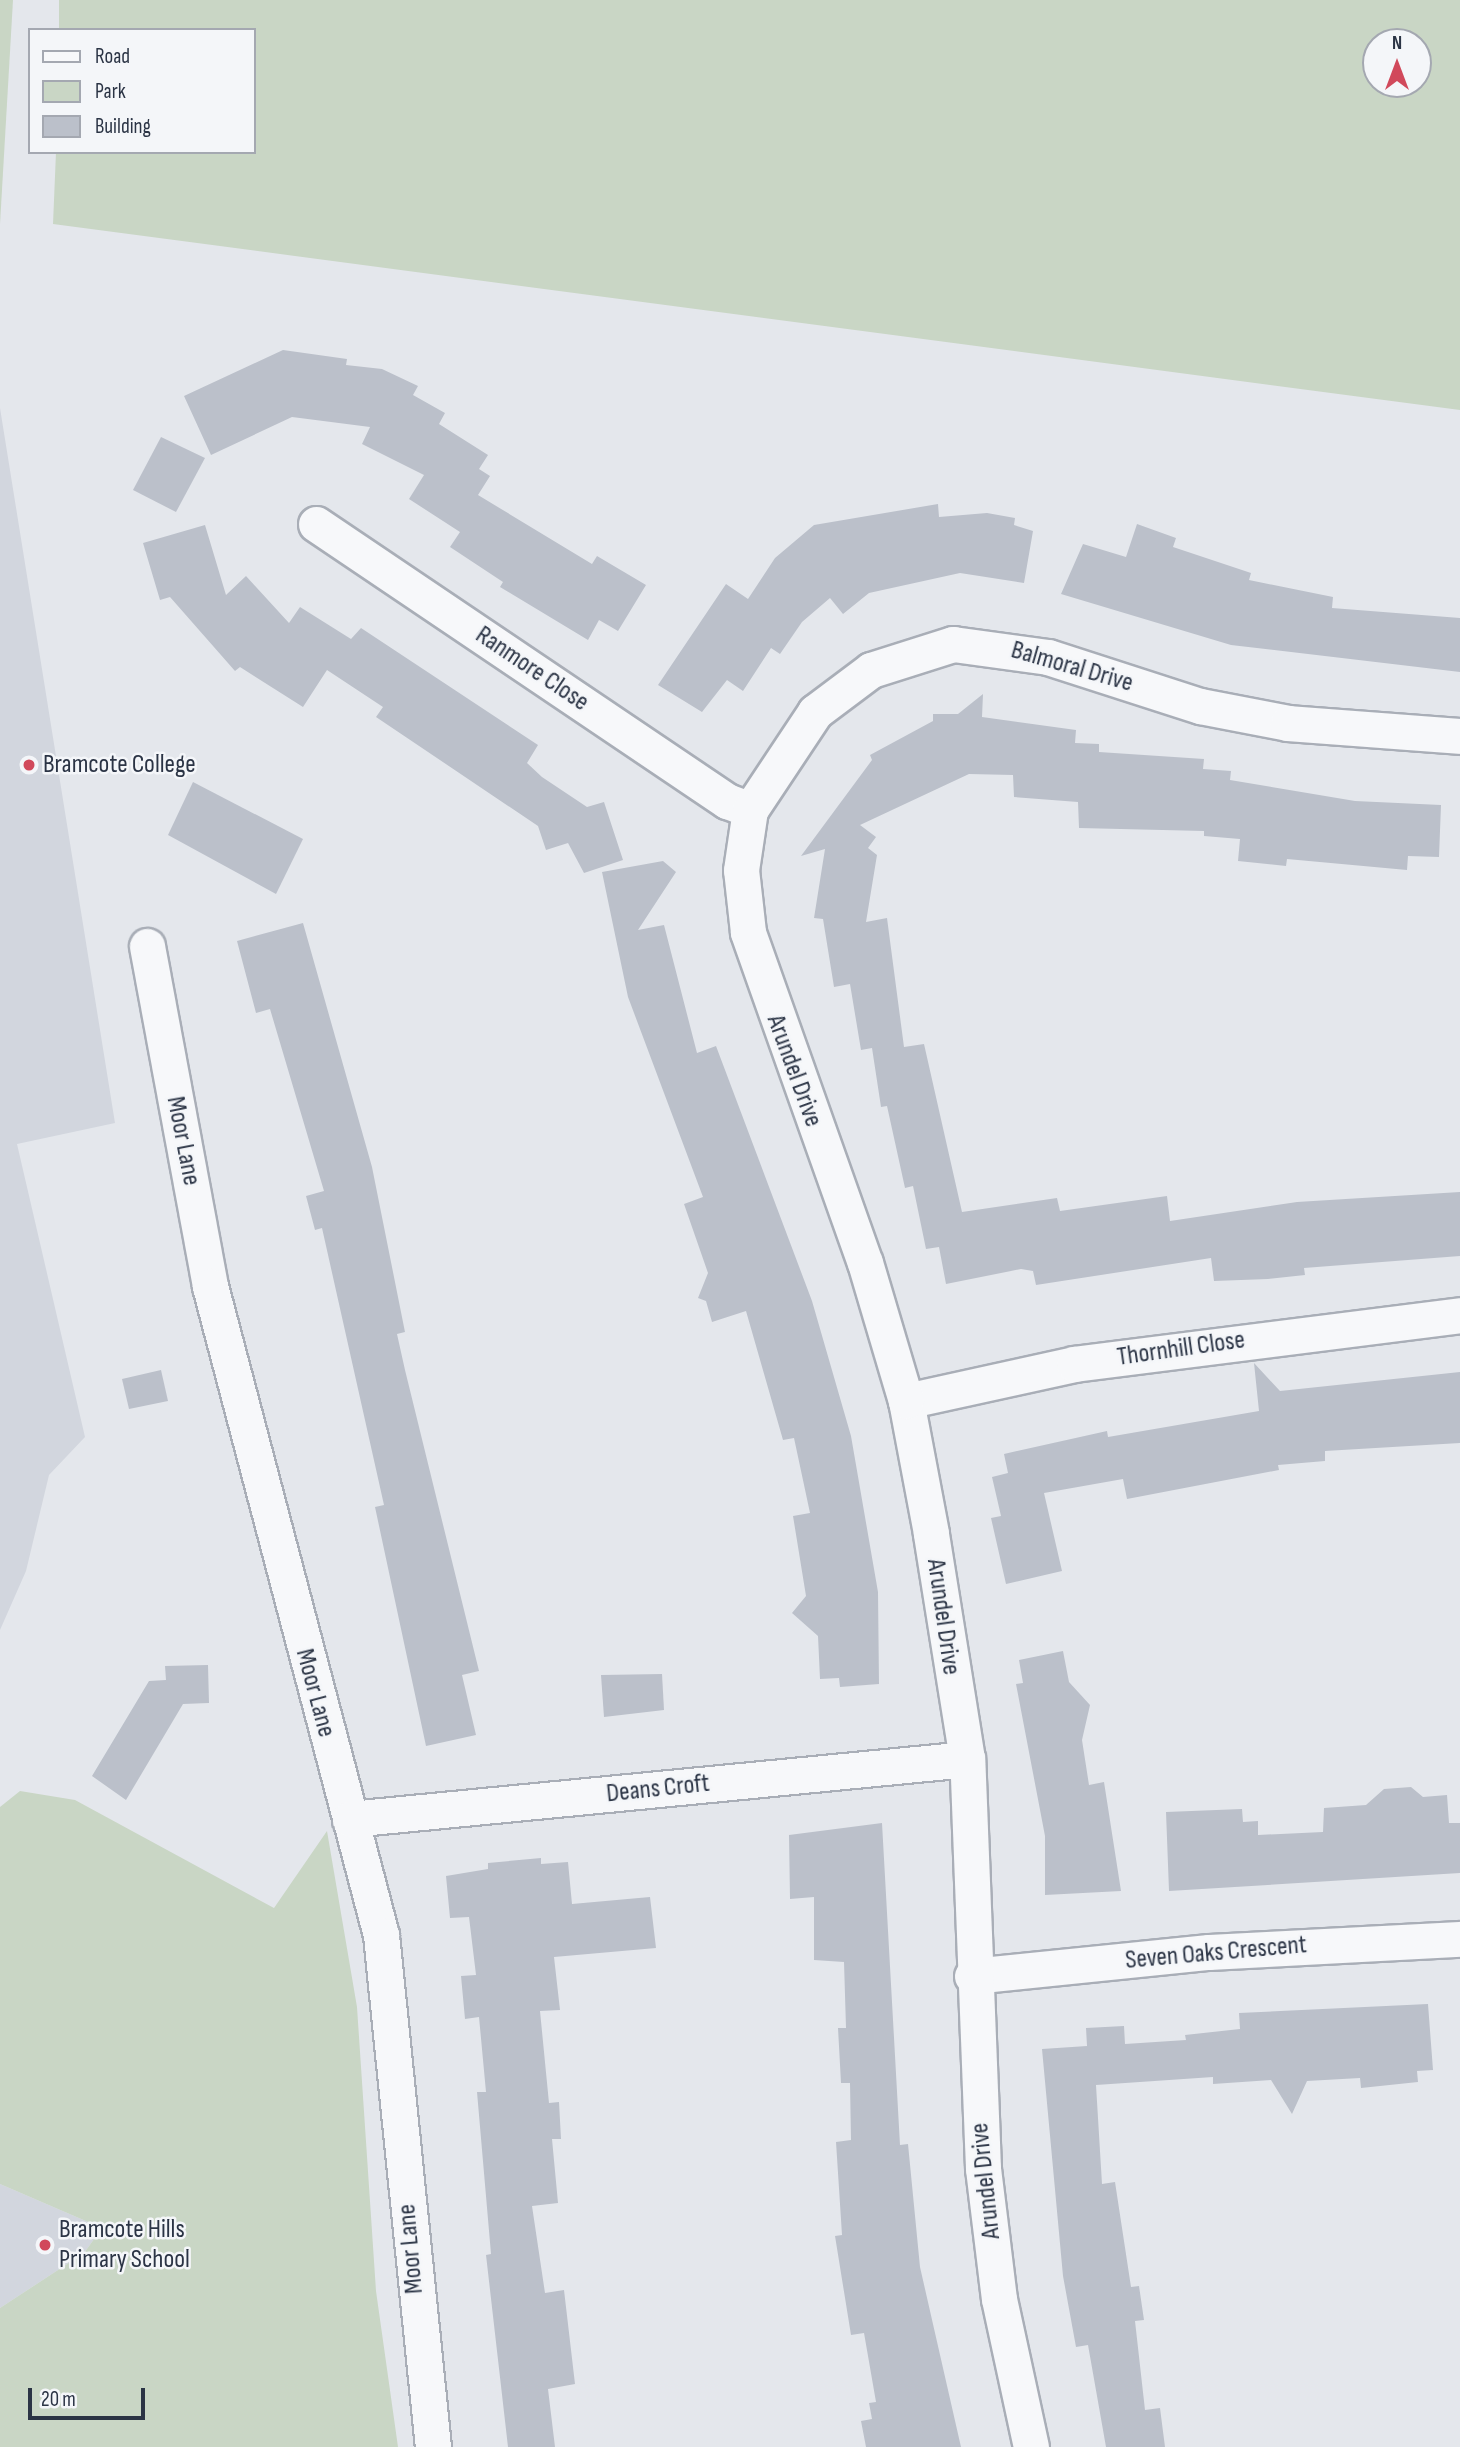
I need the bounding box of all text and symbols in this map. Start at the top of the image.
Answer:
legend [28,28,256,154]
north arrow [1362,28,1432,98]
text: N [1392,32,1402,55]
text: Road [95,44,130,69]
text: Park [95,79,126,104]
text: Building [95,114,151,139]
street label: Ranmore Close [469,620,595,718]
street label: Balmoral Drive [1007,635,1137,699]
place label: Bramcote College [43,749,196,781]
marker: Bramcote College [21,757,37,773]
street label: Arundel Drive [759,1011,829,1131]
street label: Moor Lane [159,1094,207,1188]
street label: Thornhill Close [1115,1325,1247,1373]
street label: Arundel Drive [919,1557,967,1677]
street label: Moor Lane [288,1646,342,1740]
street label: Deans Croft [605,1768,711,1810]
street label: Seven Oaks Crescent [1124,1930,1308,1976]
street label: Arundel Drive [964,2121,1008,2241]
street label: Moor Lane [392,2203,430,2295]
place label: Bramcote Hills Primary School [59,2214,190,2276]
marker: Bramcote Hills Primary School [37,2237,53,2253]
scale bar [32,2374,149,2418]
text: 20 m [41,2387,76,2412]

